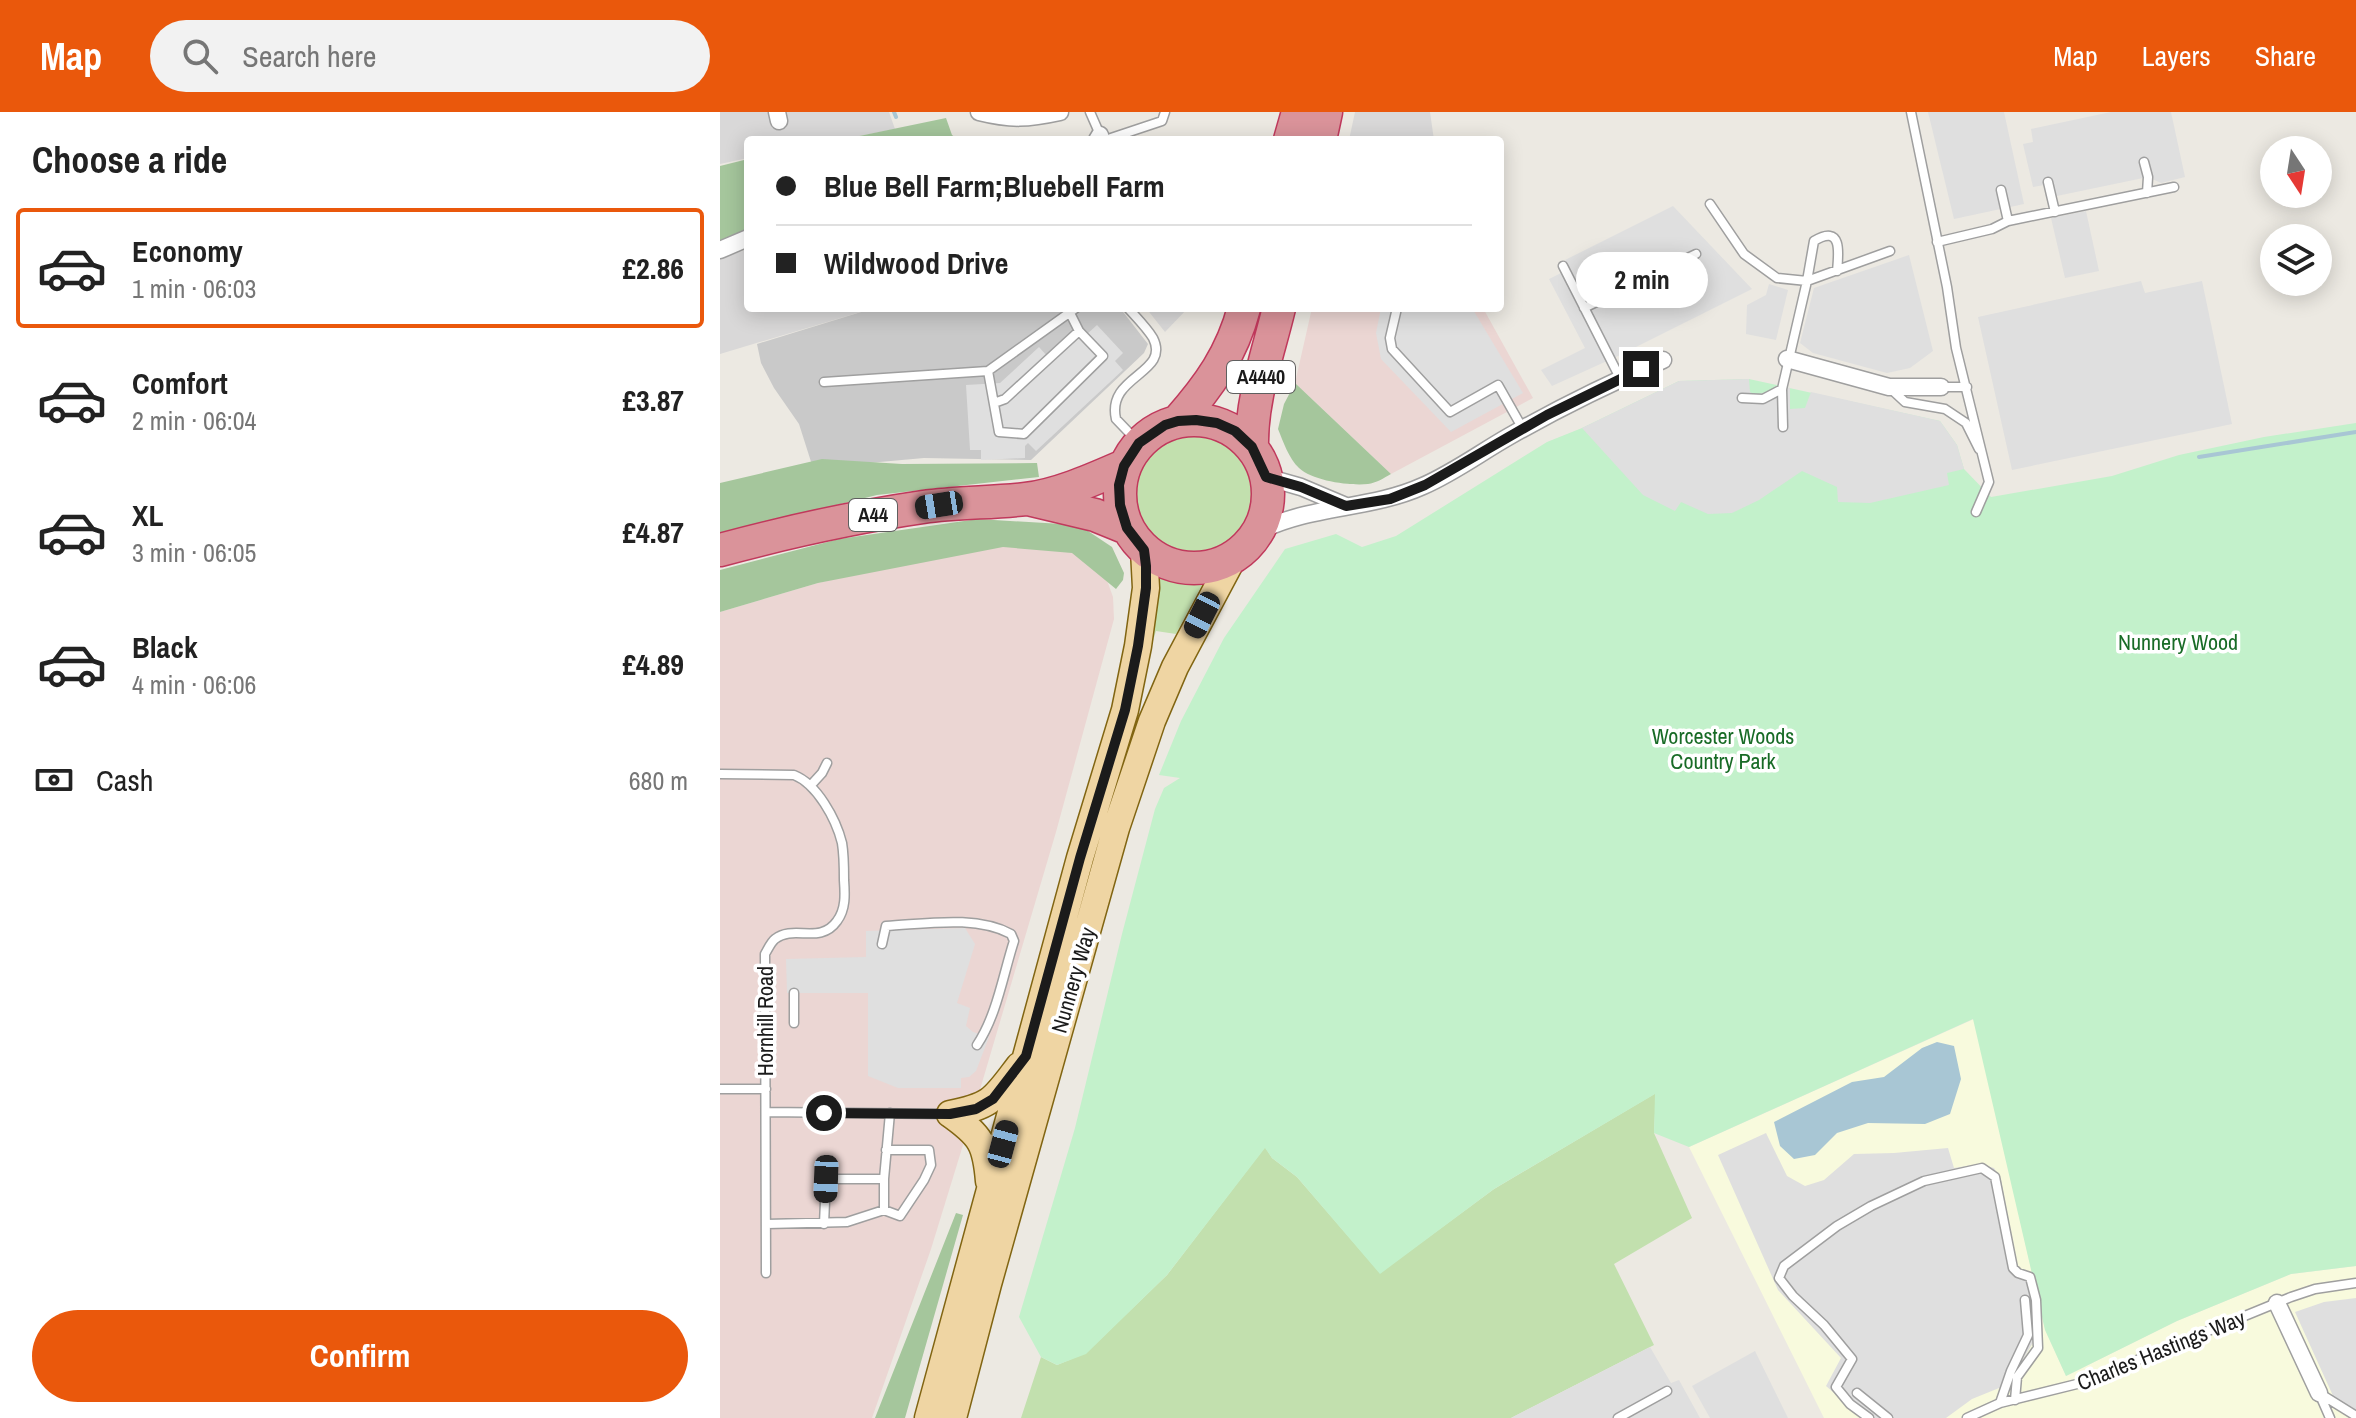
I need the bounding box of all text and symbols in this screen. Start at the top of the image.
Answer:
search box [150,20,710,92]
text: Map [40,31,102,82]
icon: search [178,34,222,78]
text: Search here [242,36,376,76]
text: Map [2053,37,2098,75]
text: Layers [2142,37,2211,75]
text: Share [2255,37,2316,75]
text: Choose a ride [32,136,227,184]
north arrow [2260,136,2332,208]
map controls [2260,136,2332,296]
text: Blue Bell Farm;Bluebell Farm [824,166,1165,206]
button: layers [2260,224,2332,296]
text: Economy [132,231,243,271]
icon: car [36,232,108,304]
text: Wildwood Drive [824,243,1008,283]
text: £2.86 [622,248,684,288]
callout: 2 min [1575,253,1707,309]
text: 2 min [1614,262,1670,297]
text: 1 min · 06:03 [132,271,256,306]
route end [1623,351,1659,387]
road number: A4440 [1227,361,1295,393]
text: Comfort [132,363,228,403]
icon: car [36,364,108,436]
text: £3.87 [622,380,684,420]
text: 2 min · 06:04 [132,403,256,438]
car [913,489,965,521]
text: XL [132,495,163,535]
icon: car [36,496,108,568]
road number: A44 [849,499,897,531]
text: £4.87 [622,512,684,552]
text: 3 min · 06:05 [132,535,256,570]
car [1180,588,1224,642]
text: Black [132,627,198,667]
park label: Nunnery Wood [2118,627,2238,657]
icon: car [36,628,108,700]
text: £4.89 [622,644,684,684]
text: 4 min · 06:06 [132,667,256,702]
park label: Worcester Woods Country Park [1652,721,1794,776]
icon: cash [32,758,76,802]
text: Cash [96,760,153,800]
text: 680 m [629,763,688,798]
street label: Nunnery Way [1044,924,1102,1036]
street label: Hornhill Road [750,966,780,1076]
route start [806,1095,842,1131]
car [985,1118,1021,1170]
car [813,1155,839,1203]
street label: Charles Hastings Way [2072,1303,2250,1397]
button: Confirm [32,1310,688,1402]

